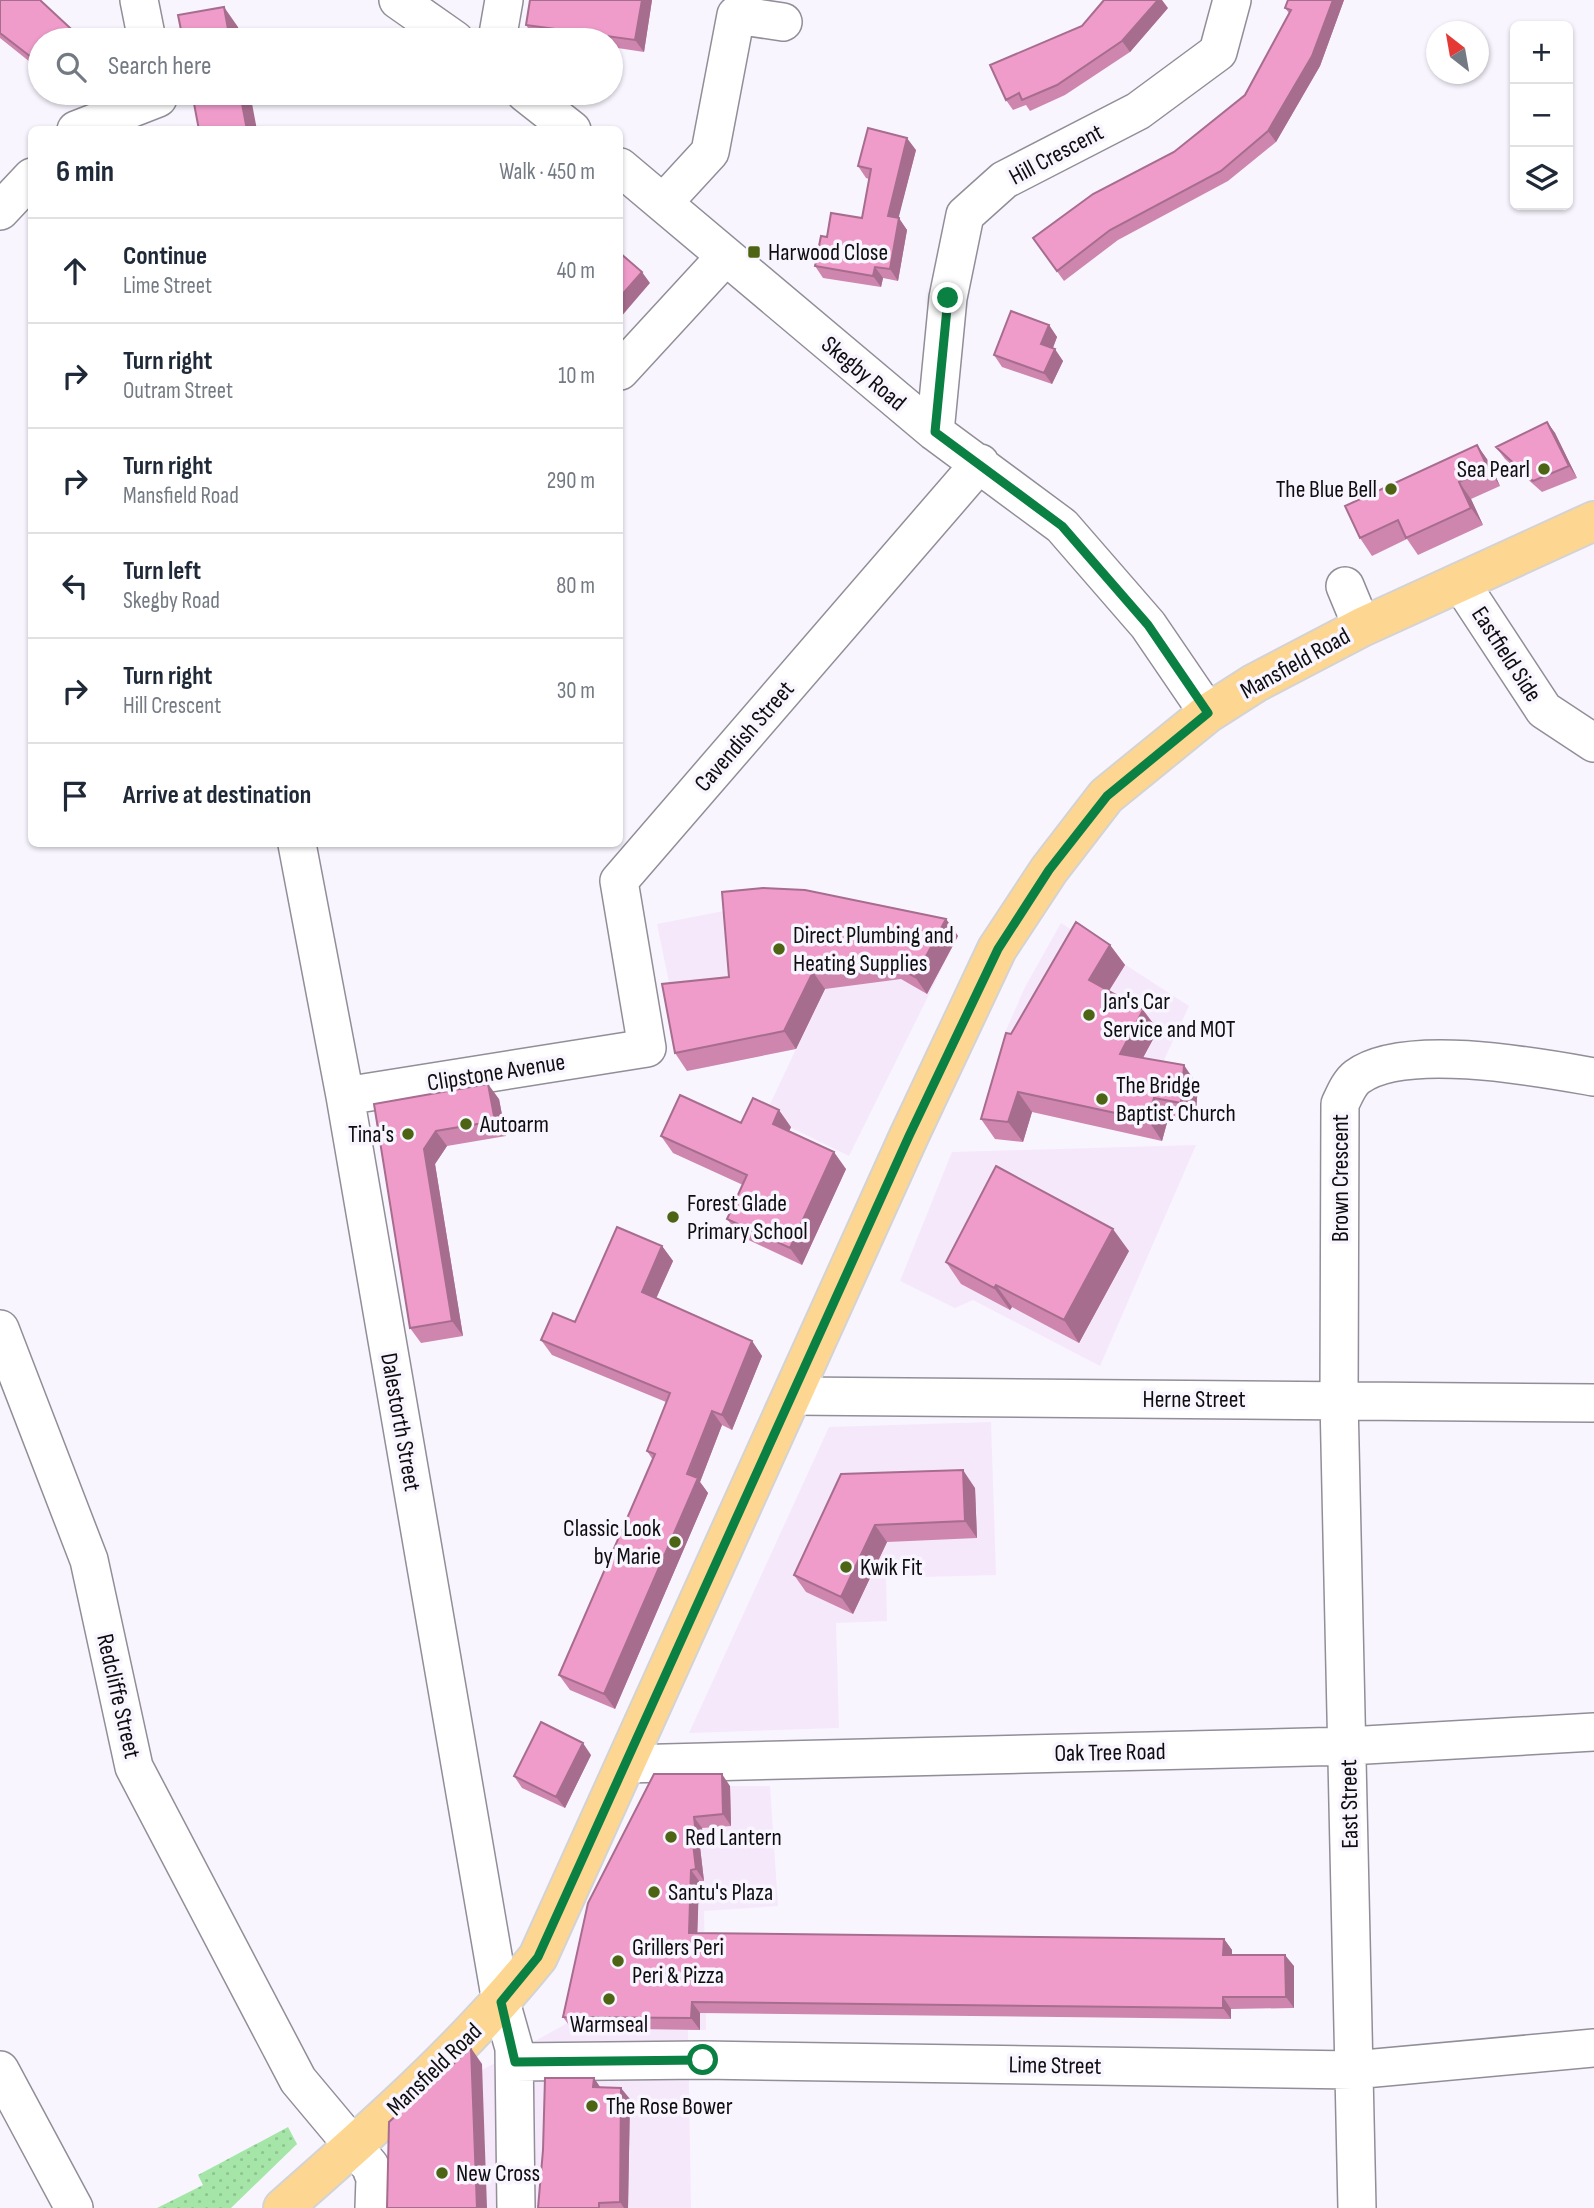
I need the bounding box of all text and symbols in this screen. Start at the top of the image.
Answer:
north arrow [1426,21,1489,84]
map controls [1510,21,1573,210]
button: + [1510,21,1573,84]
search box [28,28,623,105]
icon: search [52,48,90,86]
text: Search here [108,51,211,82]
button: − [1510,84,1573,147]
street label: Hill Crescent [1004,118,1108,191]
button: layers [1510,147,1573,210]
text: 6 min [56,154,114,190]
text: Walk · 450 m [499,158,595,186]
place label: Harwood Close [768,238,888,267]
text: Continue [123,241,207,272]
marker: Harwood Close [746,244,762,260]
icon: ahead [56,252,94,290]
text: 40 m [557,257,595,285]
text: Lime Street [123,272,212,300]
route end [932,282,963,313]
street label: Skegby Road [816,330,912,417]
text: Turn right [123,346,212,377]
icon: right [56,357,94,395]
text: 10 m [558,362,595,390]
text: Outram Street [123,377,233,405]
text: Turn right [123,451,212,482]
place label: Sea Pearl [1457,455,1530,484]
marker: Sea Pearl [1536,461,1552,477]
icon: right [56,462,94,500]
text: 290 m [547,467,595,495]
place label: The Blue Bell [1276,475,1377,504]
marker: The Blue Bell [1383,481,1399,497]
text: Mansfield Road [123,482,239,510]
text: Turn left [123,556,201,587]
icon: left [56,567,94,605]
text: 80 m [556,572,595,600]
text: Skegby Road [123,587,220,615]
street label: Eastfield Side [1465,601,1548,707]
street label: Mansfield Road [1235,621,1355,705]
text: Turn right [123,661,212,692]
icon: right [56,672,94,710]
street label: Cavendish Street [688,675,800,798]
text: 30 m [557,677,595,705]
text: Hill Crescent [123,692,221,720]
icon: arrive [56,777,94,815]
text: Arrive at destination [123,780,311,811]
place label: Direct Plumbing and Heating Supplies [793,921,954,978]
marker: Direct Plumbing and Heating Supplies [771,941,787,957]
place label: Jan's Car Service and MOT [1102,987,1236,1044]
marker: Jan's Car Service and MOT [1081,1007,1097,1023]
street label: Clipstone Avenue [425,1047,567,1098]
place label: The Bridge Baptist Church [1116,1071,1236,1128]
marker: The Bridge Baptist Church [1094,1091,1110,1107]
place label: Autoarm [479,1110,549,1139]
street label: Brown Crescent [1326,1114,1355,1242]
marker: Autoarm [458,1116,474,1132]
place label: Tina's [348,1120,394,1149]
marker: Tina's [400,1126,416,1142]
place label: Forest Glade Primary School [687,1189,808,1246]
marker: Forest Glade Primary School [665,1209,681,1225]
street label: Dalestorth Street [374,1351,427,1494]
street label: Herne Street [1142,1385,1246,1414]
place label: Classic Look by Marie [563,1514,661,1571]
marker: Classic Look by Marie [667,1534,683,1550]
place label: Kwik Fit [860,1553,923,1582]
marker: Kwik Fit [838,1559,854,1575]
street label: Redcliffe Street [90,1631,147,1761]
street label: Oak Tree Road [1054,1737,1166,1768]
street label: East Street [1334,1759,1365,1849]
place label: Red Lantern [685,1823,782,1852]
marker: Red Lantern [663,1829,679,1845]
place label: Santu's Plaza [668,1878,773,1907]
marker: Santu's Plaza [646,1884,662,1900]
place label: Grillers Peri Peri & Pizza [632,1933,724,1990]
marker: Grillers Peri Peri & Pizza [610,1953,626,1969]
marker: Warmseal [601,1991,617,2007]
place label: Warmseal [570,2010,648,2039]
street label: Mansfield Road [381,2017,488,2122]
route start [687,2044,718,2075]
street label: Lime Street [1008,2050,1102,2081]
place label: The Rose Bower [606,2092,733,2121]
marker: The Rose Bower [584,2098,600,2114]
place label: New Cross [456,2159,540,2188]
marker: New Cross [434,2165,450,2181]

